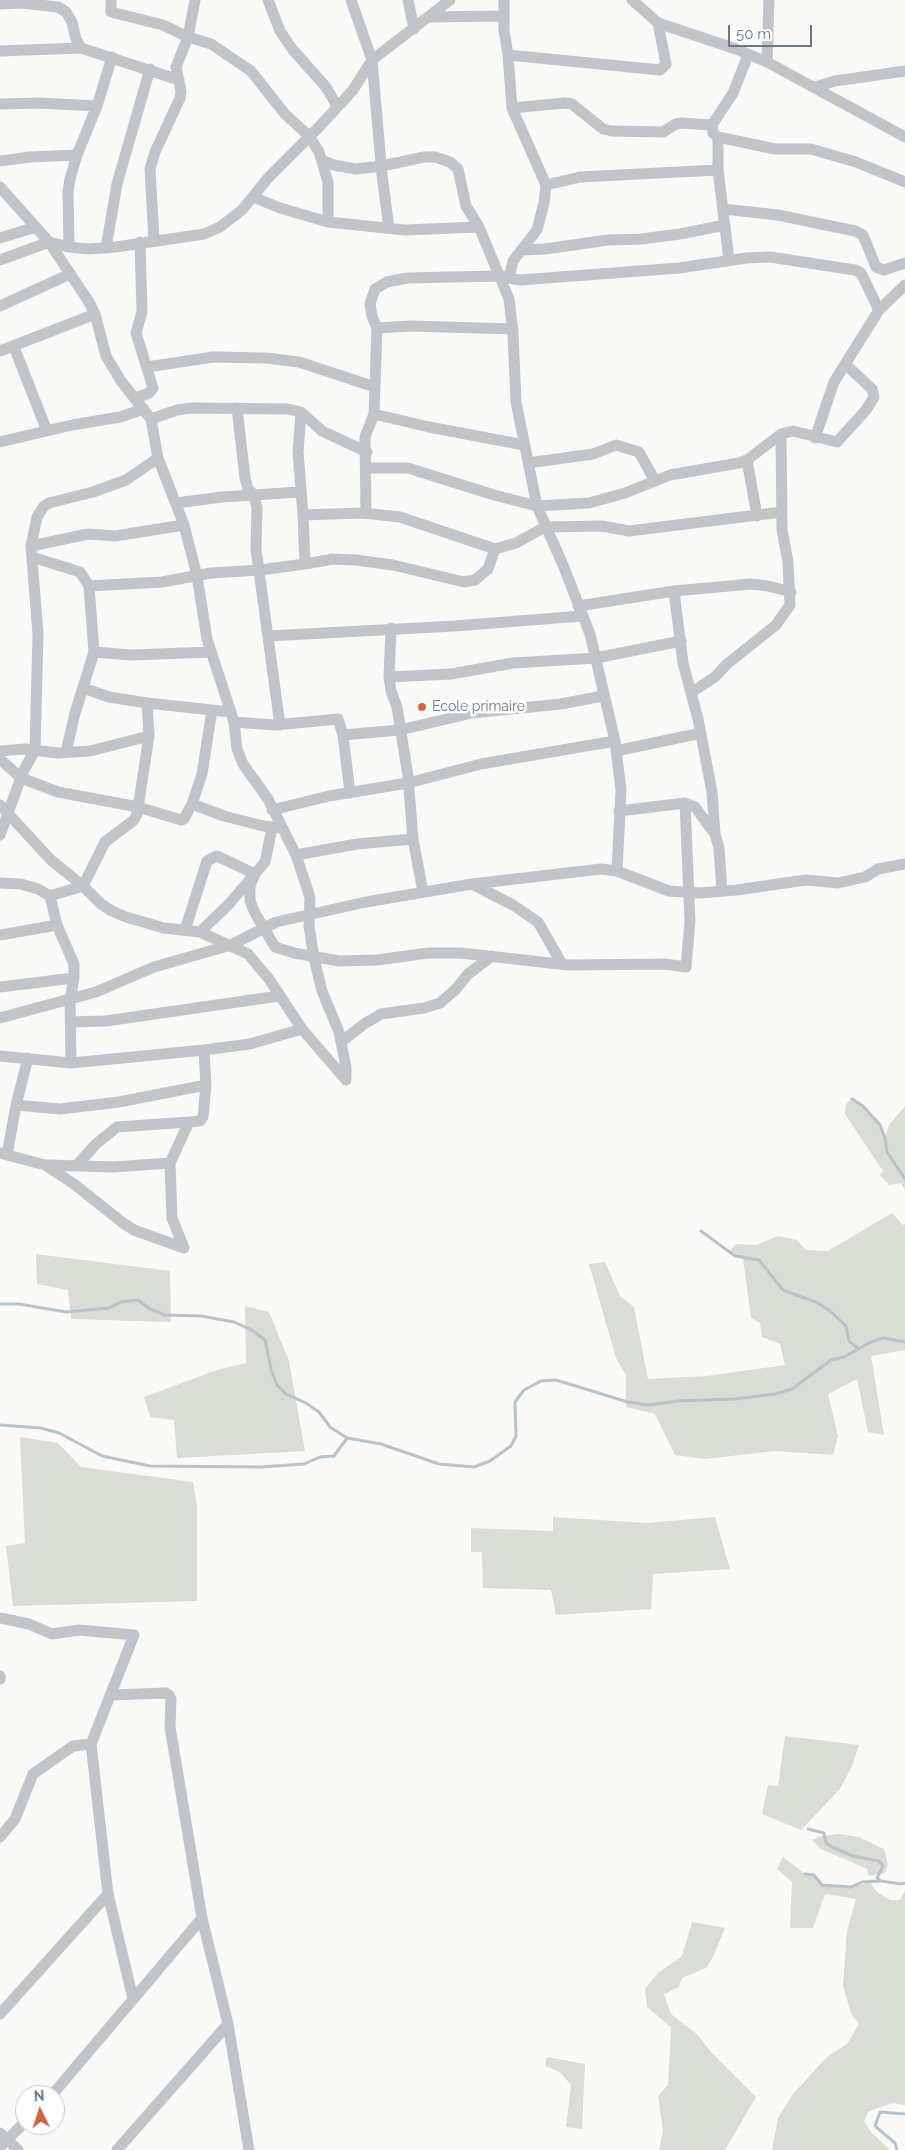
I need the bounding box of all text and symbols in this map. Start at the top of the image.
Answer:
scale bar [730,15,814,47]
text: 50 m [736,25,771,43]
place label: Ecole primaire [432,699,525,715]
marker: Ecole primaire [416,701,428,713]
north arrow [15,2085,65,2135]
text: N [33,2088,45,2104]

